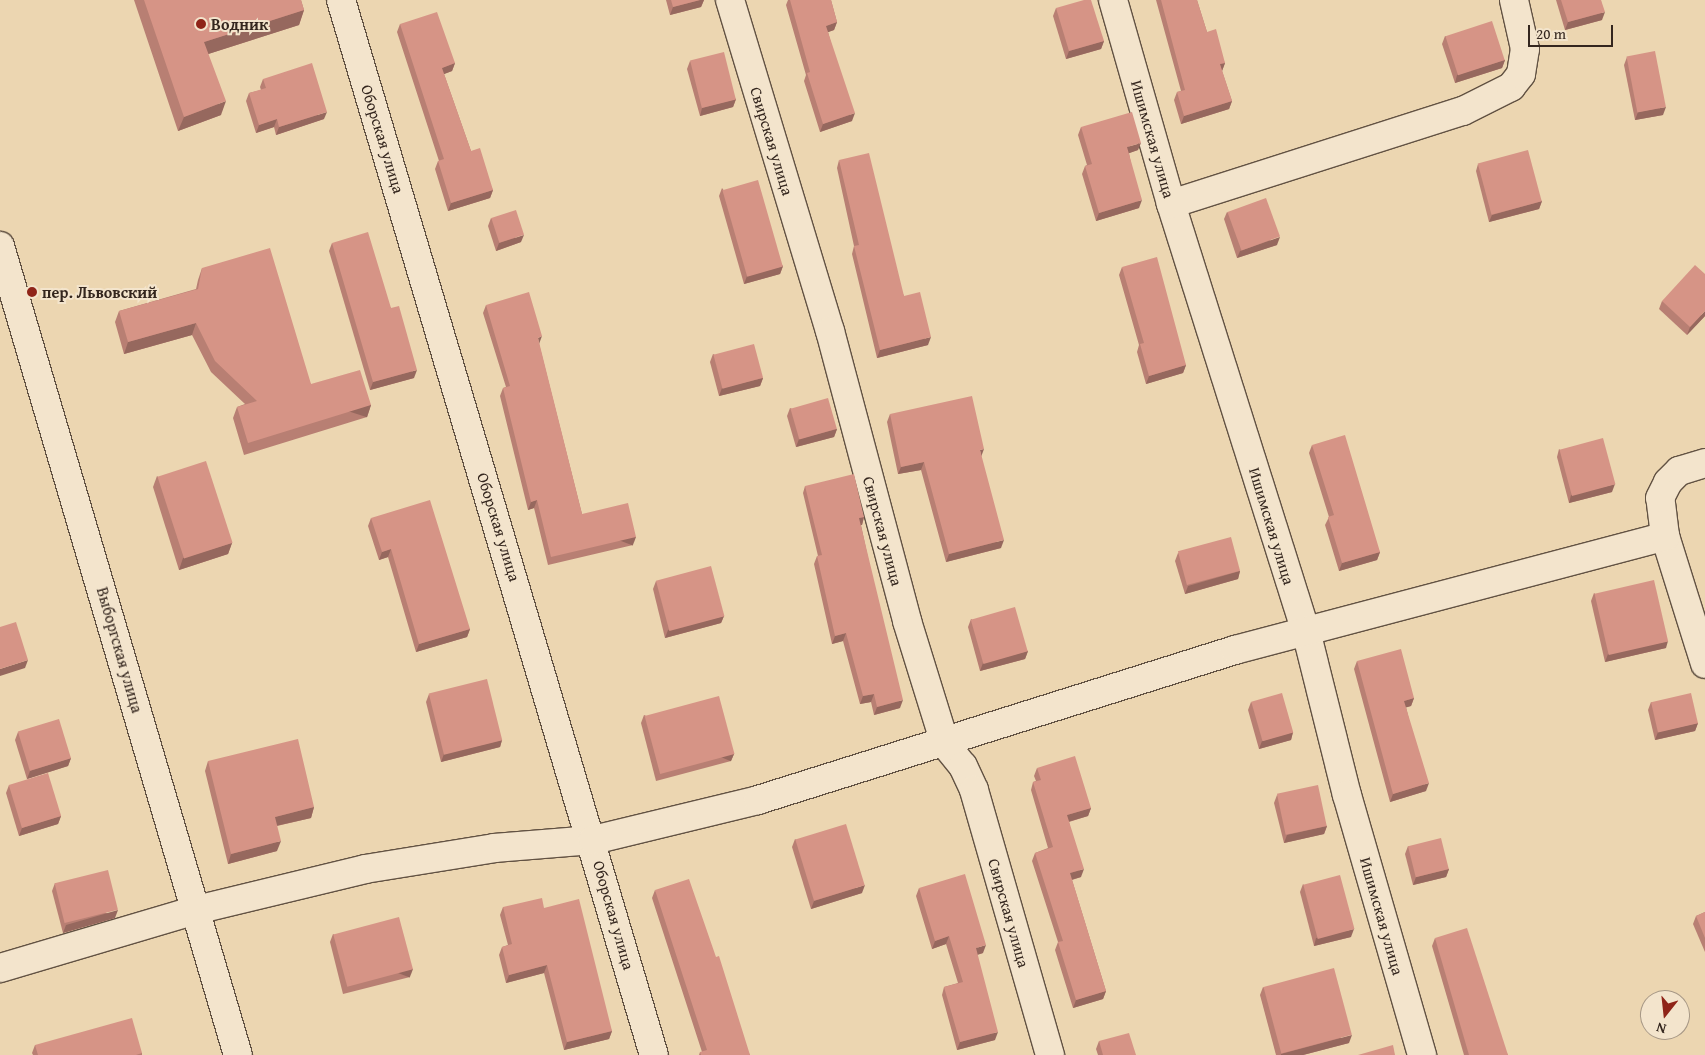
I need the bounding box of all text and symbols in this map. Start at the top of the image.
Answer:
place label: Водник [211,14,268,34]
scale bar [1530,15,1615,47]
marker: Водник [195,18,207,30]
text: 20 m [1536,23,1566,44]
street label: Ишимская улица [1127,78,1179,200]
street label: Оборская улица [357,82,409,196]
street label: Свирская улица [746,84,798,198]
place label: пер. Львовский [42,282,157,302]
marker: пер. Львовский [26,286,38,298]
street label: Ишимская улица [1245,465,1299,587]
street label: Оборская улица [473,470,525,584]
street label: Свирская улица [859,474,907,588]
street label: Выборгская улица [93,585,147,715]
street label: Ишимская улица [1356,855,1408,977]
street label: Свирская улица [984,856,1034,970]
street label: Оборская улица [589,858,639,972]
north arrow [1640,990,1690,1040]
text: N [1654,1018,1668,1039]

